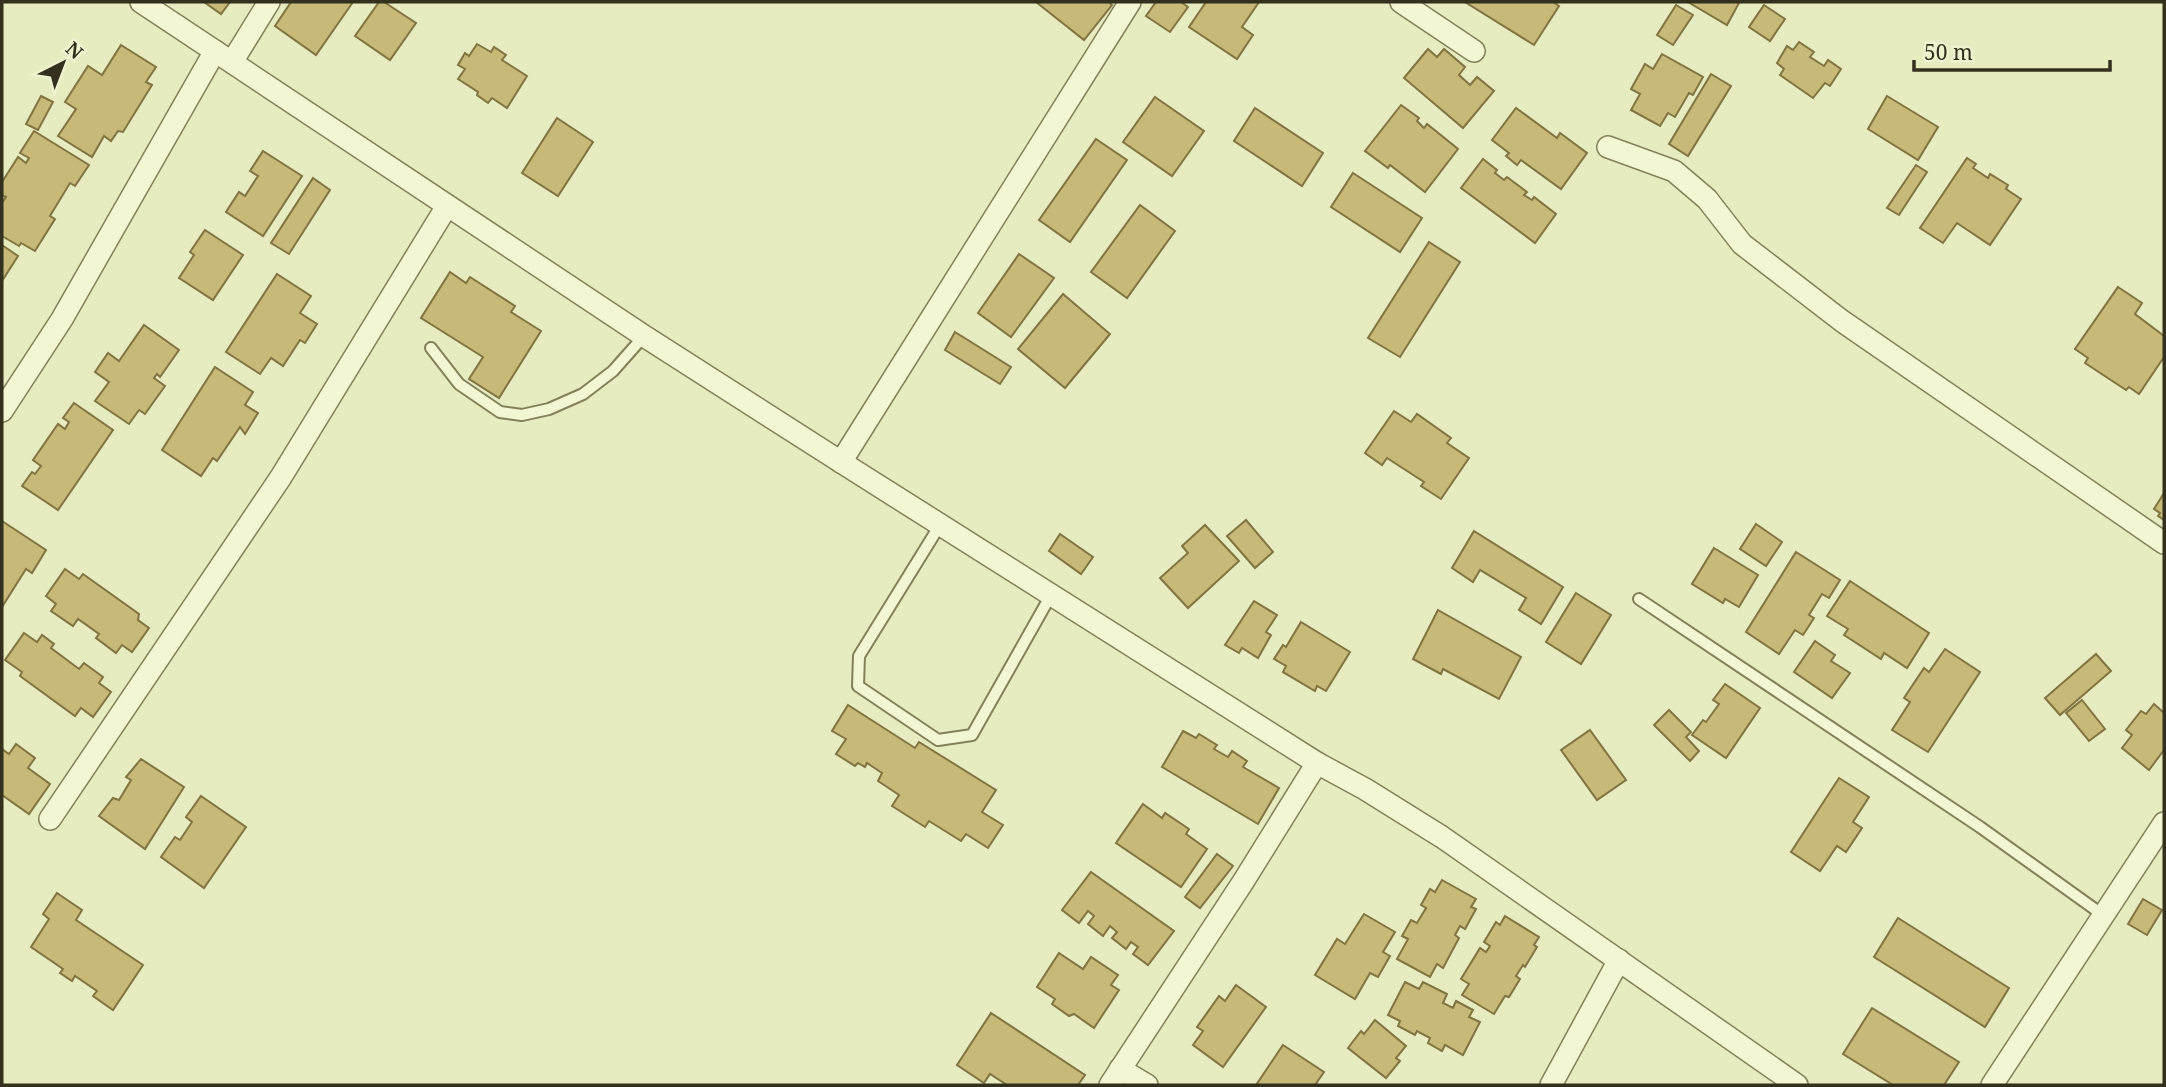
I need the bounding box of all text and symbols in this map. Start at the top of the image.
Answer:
north arrow [28,28,98,98]
scale bar [1914,28,2110,72]
text: N [60,36,89,65]
text: 50 m [1924,38,1973,66]

